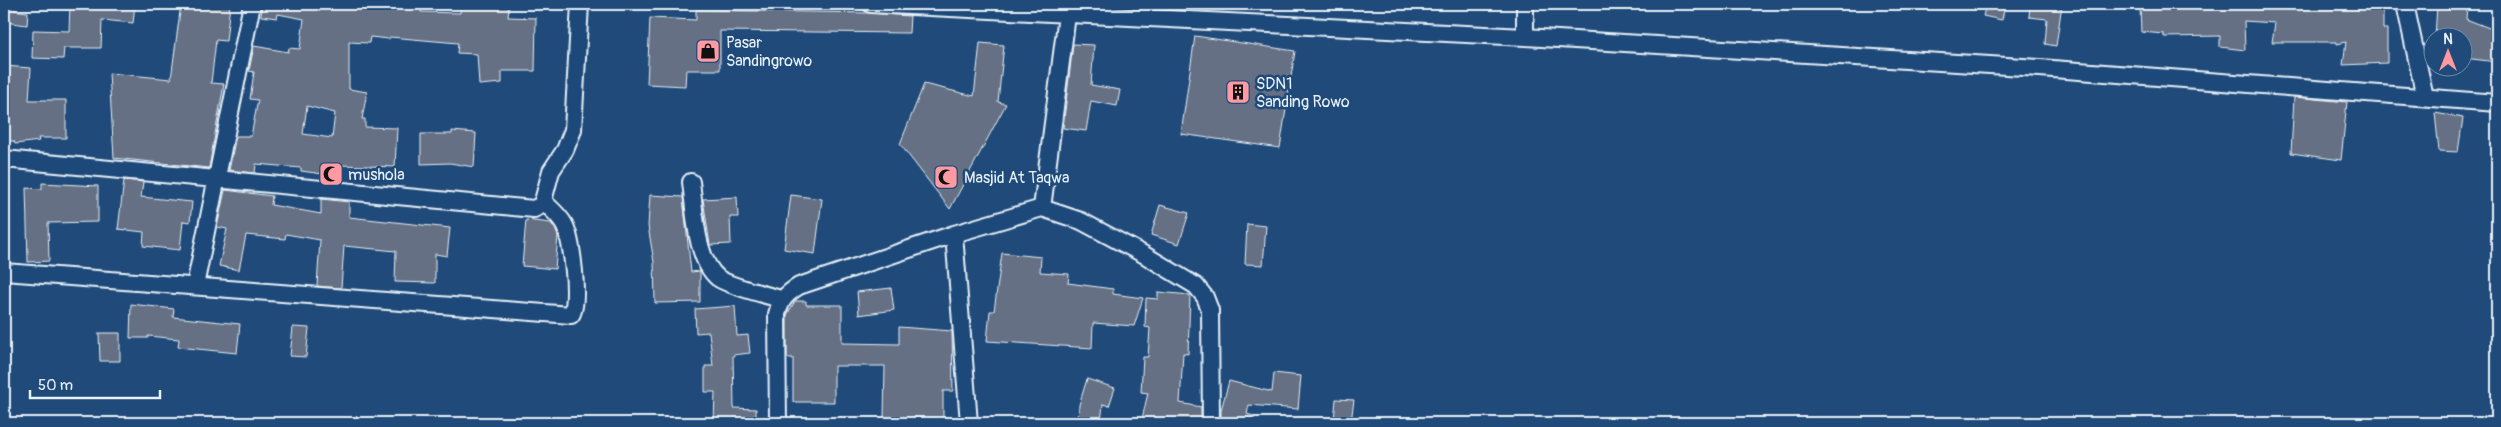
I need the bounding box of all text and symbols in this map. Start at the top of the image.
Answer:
north arrow [2424,28,2474,78]
text: N [2443,31,2453,48]
place label: Pasar Sandingrowo [726,33,813,71]
shop icon: Pasar Sandingrowo [695,38,721,64]
place label: SDN1 Sanding Rowo [1256,74,1350,112]
building icon: SDN1 Sanding Rowo [1225,79,1251,105]
mosque icon: mushola [318,161,344,187]
mosque icon: Masjid At Taqwa [933,164,959,190]
place label: mushola [348,165,405,185]
place label: Masjid At Taqwa [964,168,1069,188]
scale bar [30,367,160,399]
text: 50 m [38,376,73,395]

